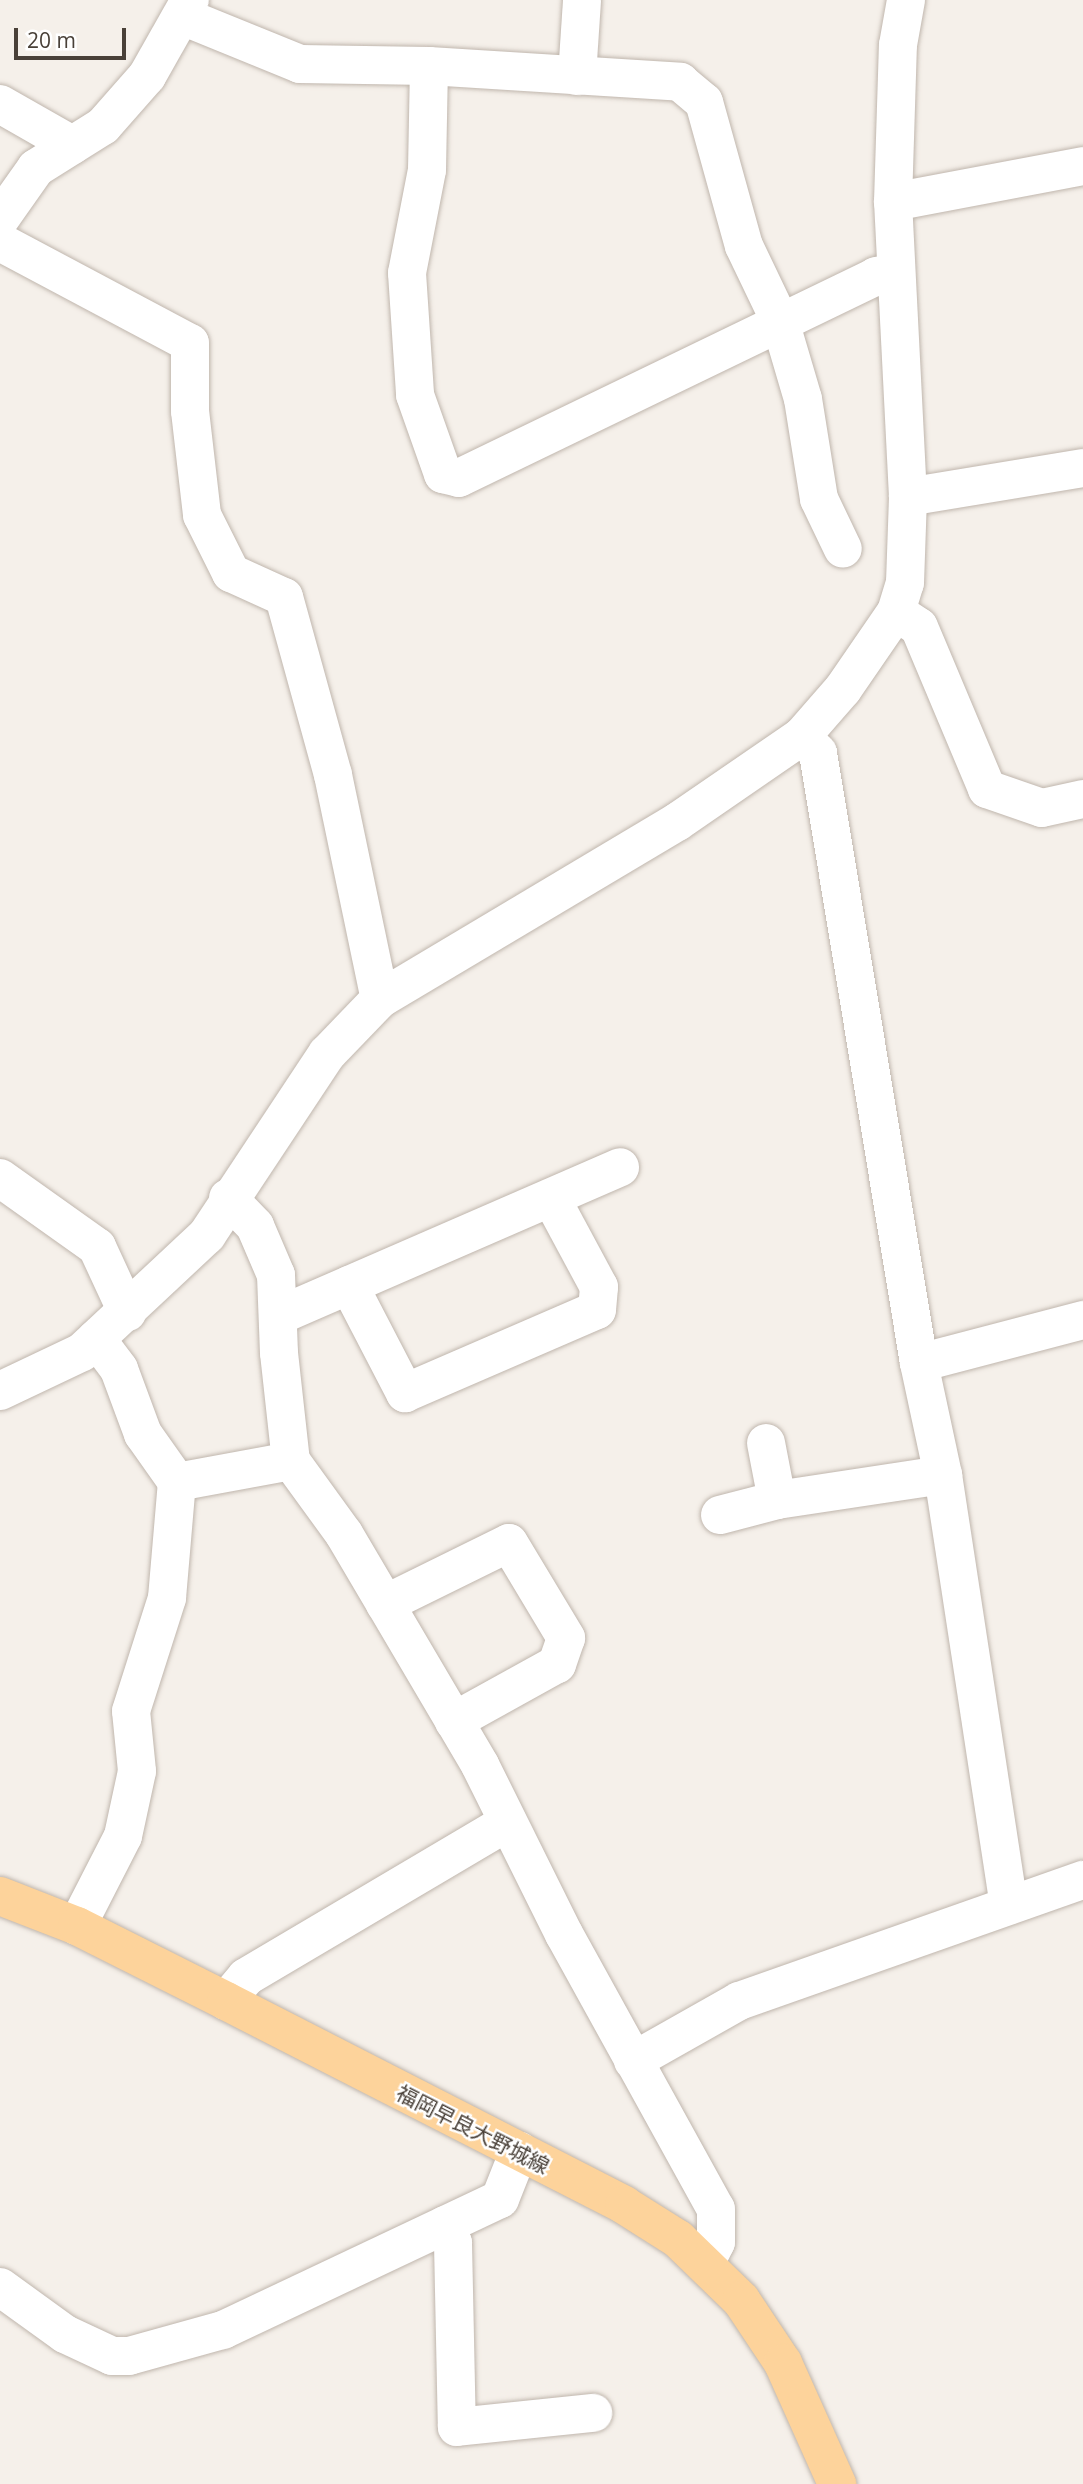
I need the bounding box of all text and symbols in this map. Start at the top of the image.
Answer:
scale bar [18,14,130,58]
text: 20 m [27,26,76,54]
street label: 福岡早良大野城線 [392,2080,554,2178]

